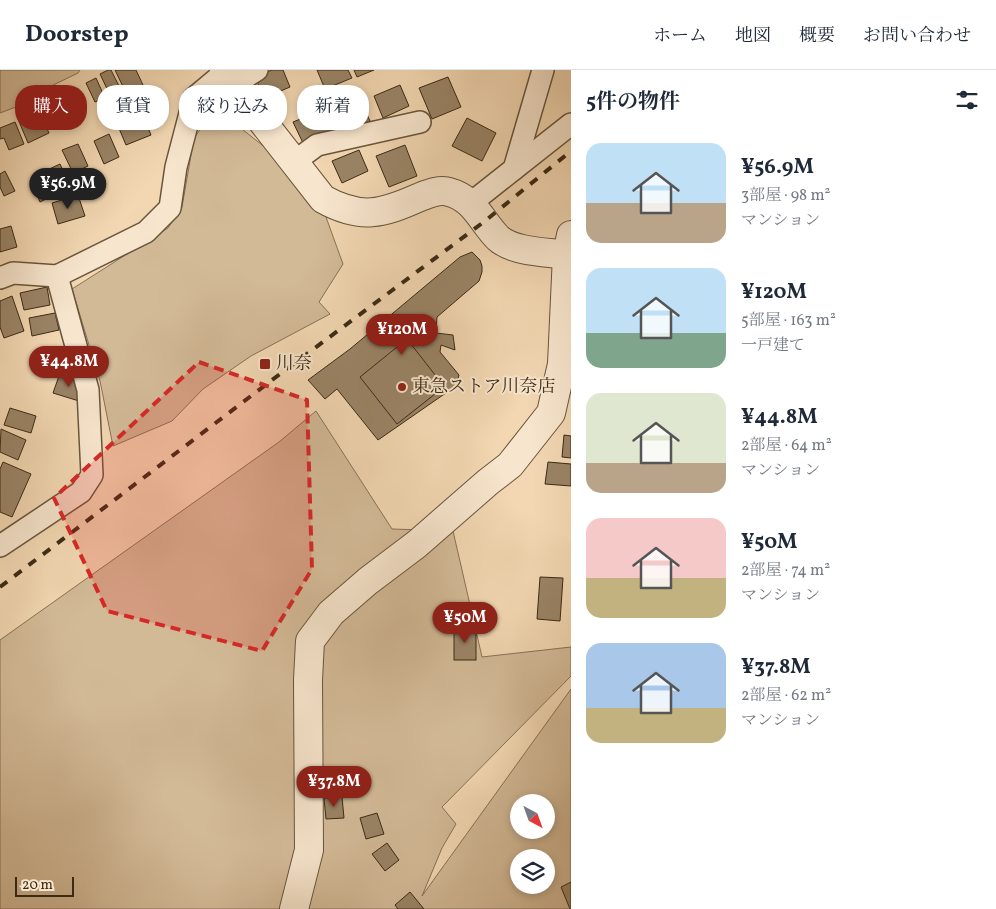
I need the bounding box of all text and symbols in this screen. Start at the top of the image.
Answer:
text: Doorstep [25,18,129,52]
text: ホーム [653,24,707,49]
text: 地図 [735,24,771,49]
text: 概要 [799,24,835,49]
text: お問い合わせ [863,24,971,49]
chip: 購入 [15,85,87,130]
chip: 賃貸 [97,85,169,130]
chip: 絞り込み [179,85,287,130]
chip: 新着 [297,85,369,130]
icon: filters [953,86,981,114]
text: 5件の物件 [586,88,680,117]
text: ¥56.9M [741,153,814,182]
icon: home [626,163,686,223]
pin: ¥56.9M [27,168,109,210]
text: ¥56.9M [40,173,96,195]
text: 3部屋 · 98 m² [741,185,830,207]
text: マンション [741,210,820,232]
text: ¥120M [741,278,807,307]
icon: home [626,288,686,348]
text: 5部屋 · 163 m² [741,310,836,332]
pin: ¥120M [367,314,437,356]
text: ¥120M [377,319,427,341]
text: 一戸建て [741,335,805,357]
pin: ¥44.8M [28,346,110,388]
text: ¥44.8M [40,351,98,373]
place label: 川奈 [276,352,312,377]
marker: 川奈 [258,357,272,371]
place label: 東急ストア川奈店 [412,375,555,400]
marker: 東急ストア川奈店 [396,381,408,393]
text: ¥44.8M [741,403,817,432]
icon: home [626,413,686,473]
text: 2部屋 · 64 m² [741,435,832,457]
text: マンション [741,460,820,482]
text: ¥50M [741,528,797,557]
icon: home [626,538,686,598]
text: 2部屋 · 74 m² [741,560,830,582]
text: マンション [741,585,820,607]
pin: ¥50M [435,602,495,644]
text: ¥50M [444,607,486,629]
text: ¥37.8M [741,653,811,682]
icon: home [626,663,686,723]
text: 2部屋 · 62 m² [741,685,831,707]
text: マンション [741,710,820,732]
pin: ¥37.8M [293,766,375,808]
text: ¥37.8M [307,771,361,793]
north arrow [510,794,555,839]
map controls [510,794,555,894]
button: layers [510,849,555,894]
scale bar [15,874,74,897]
text: 20 m [22,876,53,895]

